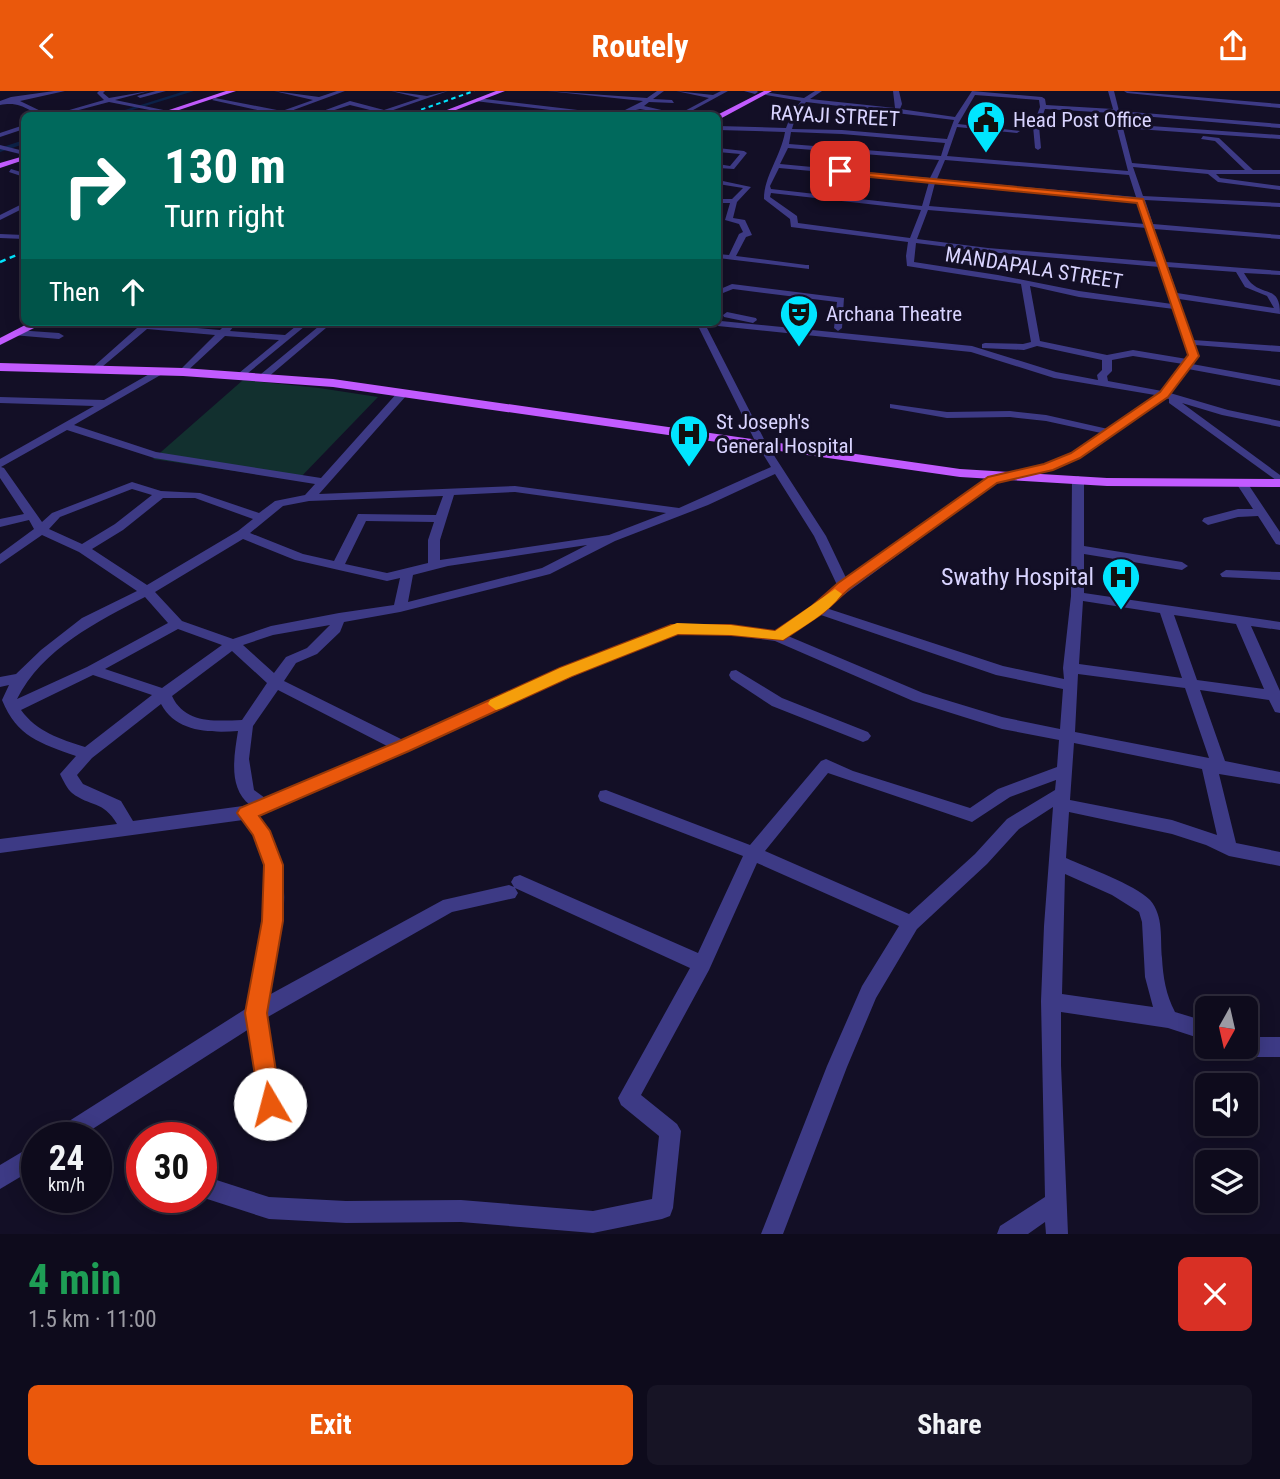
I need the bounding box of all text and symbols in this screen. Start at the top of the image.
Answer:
icon: back [28,27,66,65]
text: Routely [592,27,688,65]
icon: share [1214,27,1252,65]
public building icon: Head Post Office [965,99,1007,154]
street label: RAYAJI STREET [770,101,900,131]
place label: Head Post Office [1013,108,1152,132]
text: 130 m [164,138,286,195]
icon: right [49,140,140,231]
pin [810,141,870,201]
icon: arrive [821,152,859,190]
text: Turn right [164,197,285,235]
street label: MANDAPALA STREET [943,242,1125,294]
icon: ahead [114,273,152,311]
text: Then [49,277,100,307]
theatre icon: Archana Theatre [778,293,820,348]
place label: Archana Theatre [826,302,962,326]
place label: St Joseph's General Hospital [716,410,853,458]
hospital icon: St Joseph's General Hospital [668,413,710,468]
hospital icon: Swathy Hospital [1100,556,1142,611]
place label: Swathy Hospital [941,563,1094,591]
north arrow [1195,996,1258,1059]
map controls [1195,996,1258,1213]
position arrow [233,1067,307,1141]
button: sound [1195,1073,1258,1136]
speed limit sign: 30 [126,1122,217,1213]
text: 24 [49,1138,84,1179]
button: layers [1195,1150,1258,1213]
text: km/h [48,1174,85,1195]
text: 4 min [28,1255,121,1304]
button: close [1178,1257,1252,1331]
text: 1.5 km · 11:00 [28,1306,157,1333]
button: Exit [28,1385,633,1465]
button: Share [647,1385,1252,1465]

